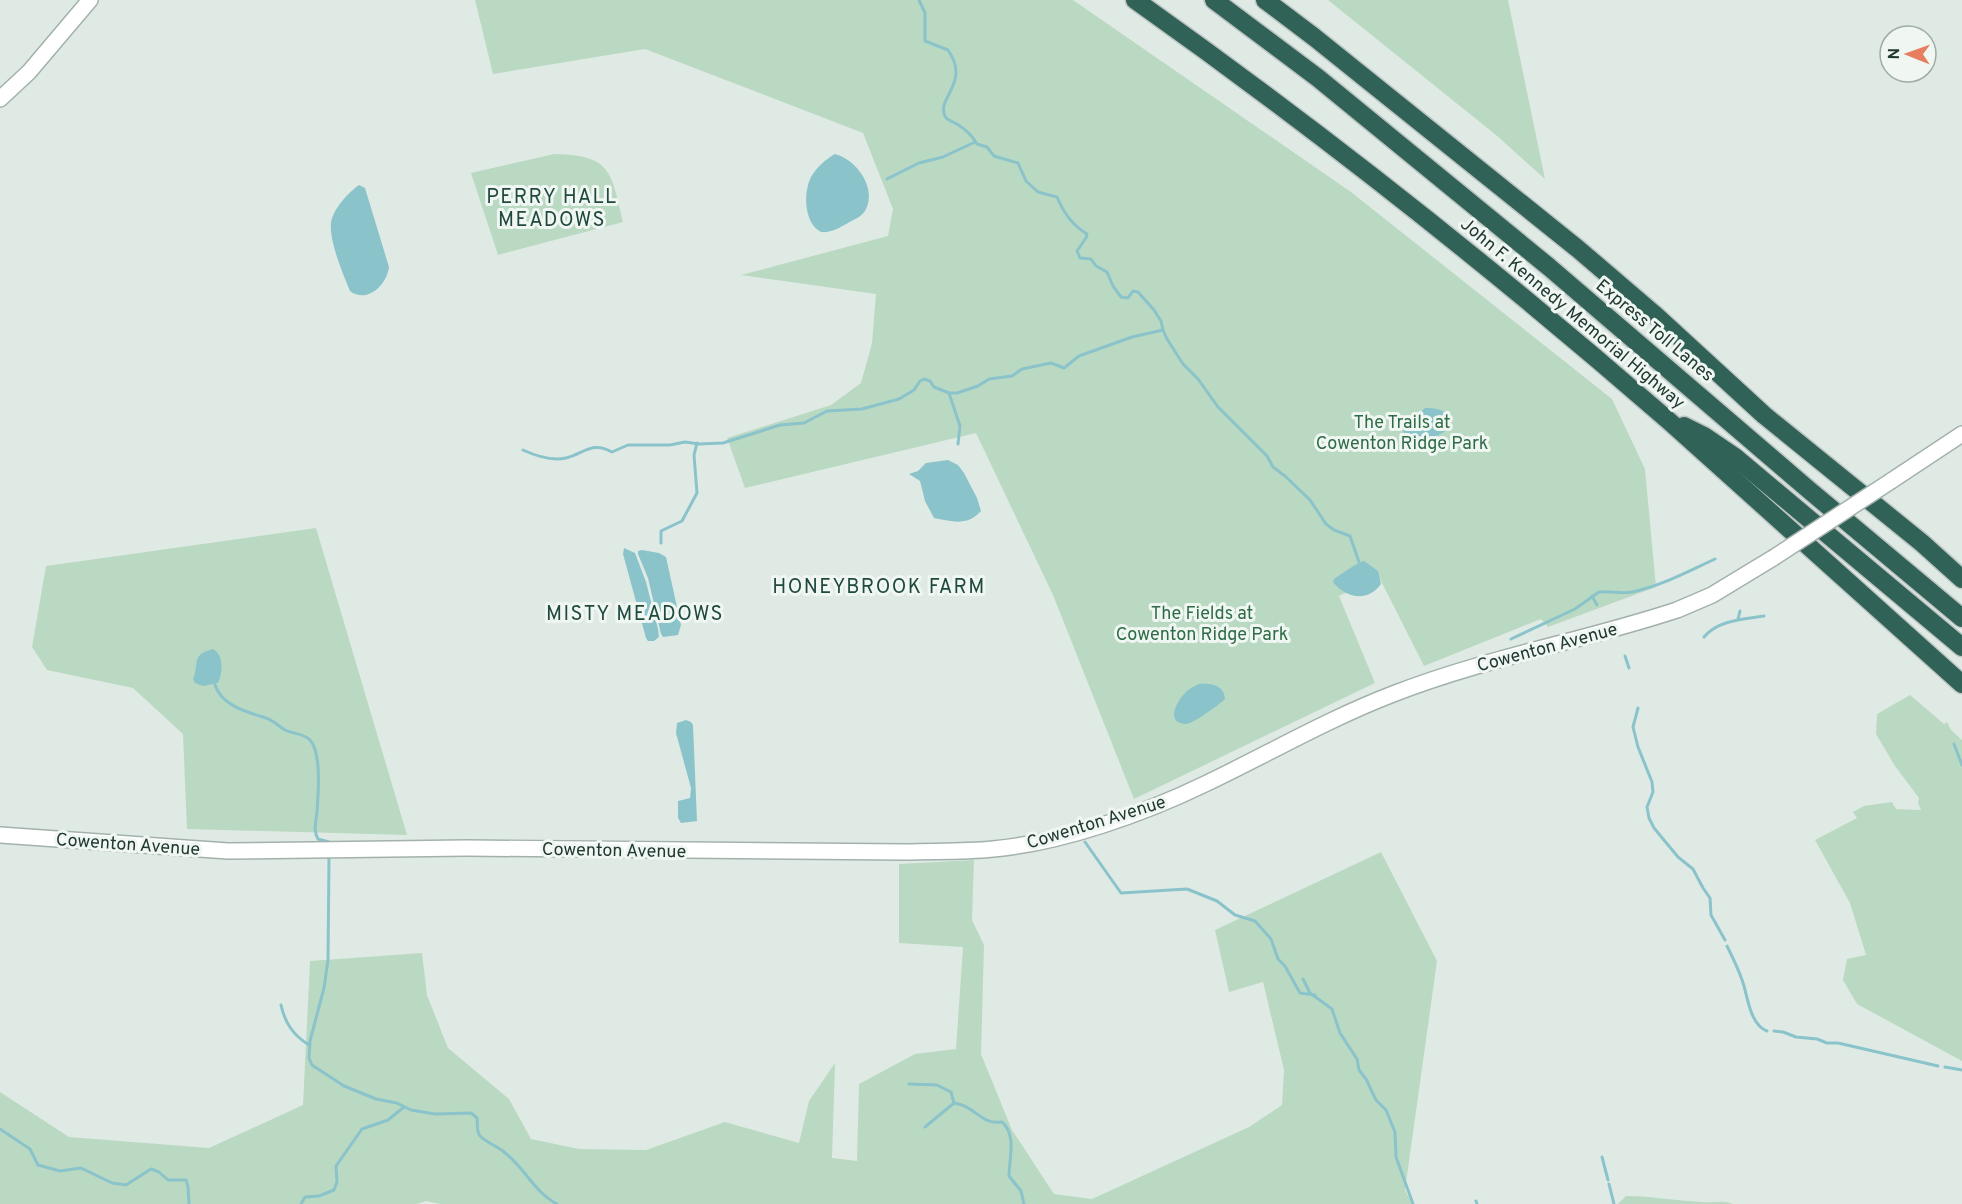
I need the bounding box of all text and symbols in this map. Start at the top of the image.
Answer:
north arrow [1878,24,1938,84]
text: N [1885,48,1905,60]
district label: PERRY HALL MEADOWS [486,185,618,234]
street label: John F. Kennedy Memorial Highway [1455,213,1689,415]
street label: Express Toll Lanes [1590,275,1718,387]
park label: The Trails at Cowenton Ridge Park [1316,412,1488,456]
district label: HONEYBROOK FARM [772,575,986,601]
district label: MISTY MEADOWS [546,602,724,628]
park label: The Fields at Cowenton Ridge Park [1116,603,1288,647]
street label: Cowenton Avenue [1475,619,1620,678]
street label: Cowenton Avenue [1024,791,1169,856]
street label: Cowenton Avenue [55,829,201,862]
street label: Cowenton Avenue [542,839,686,864]

